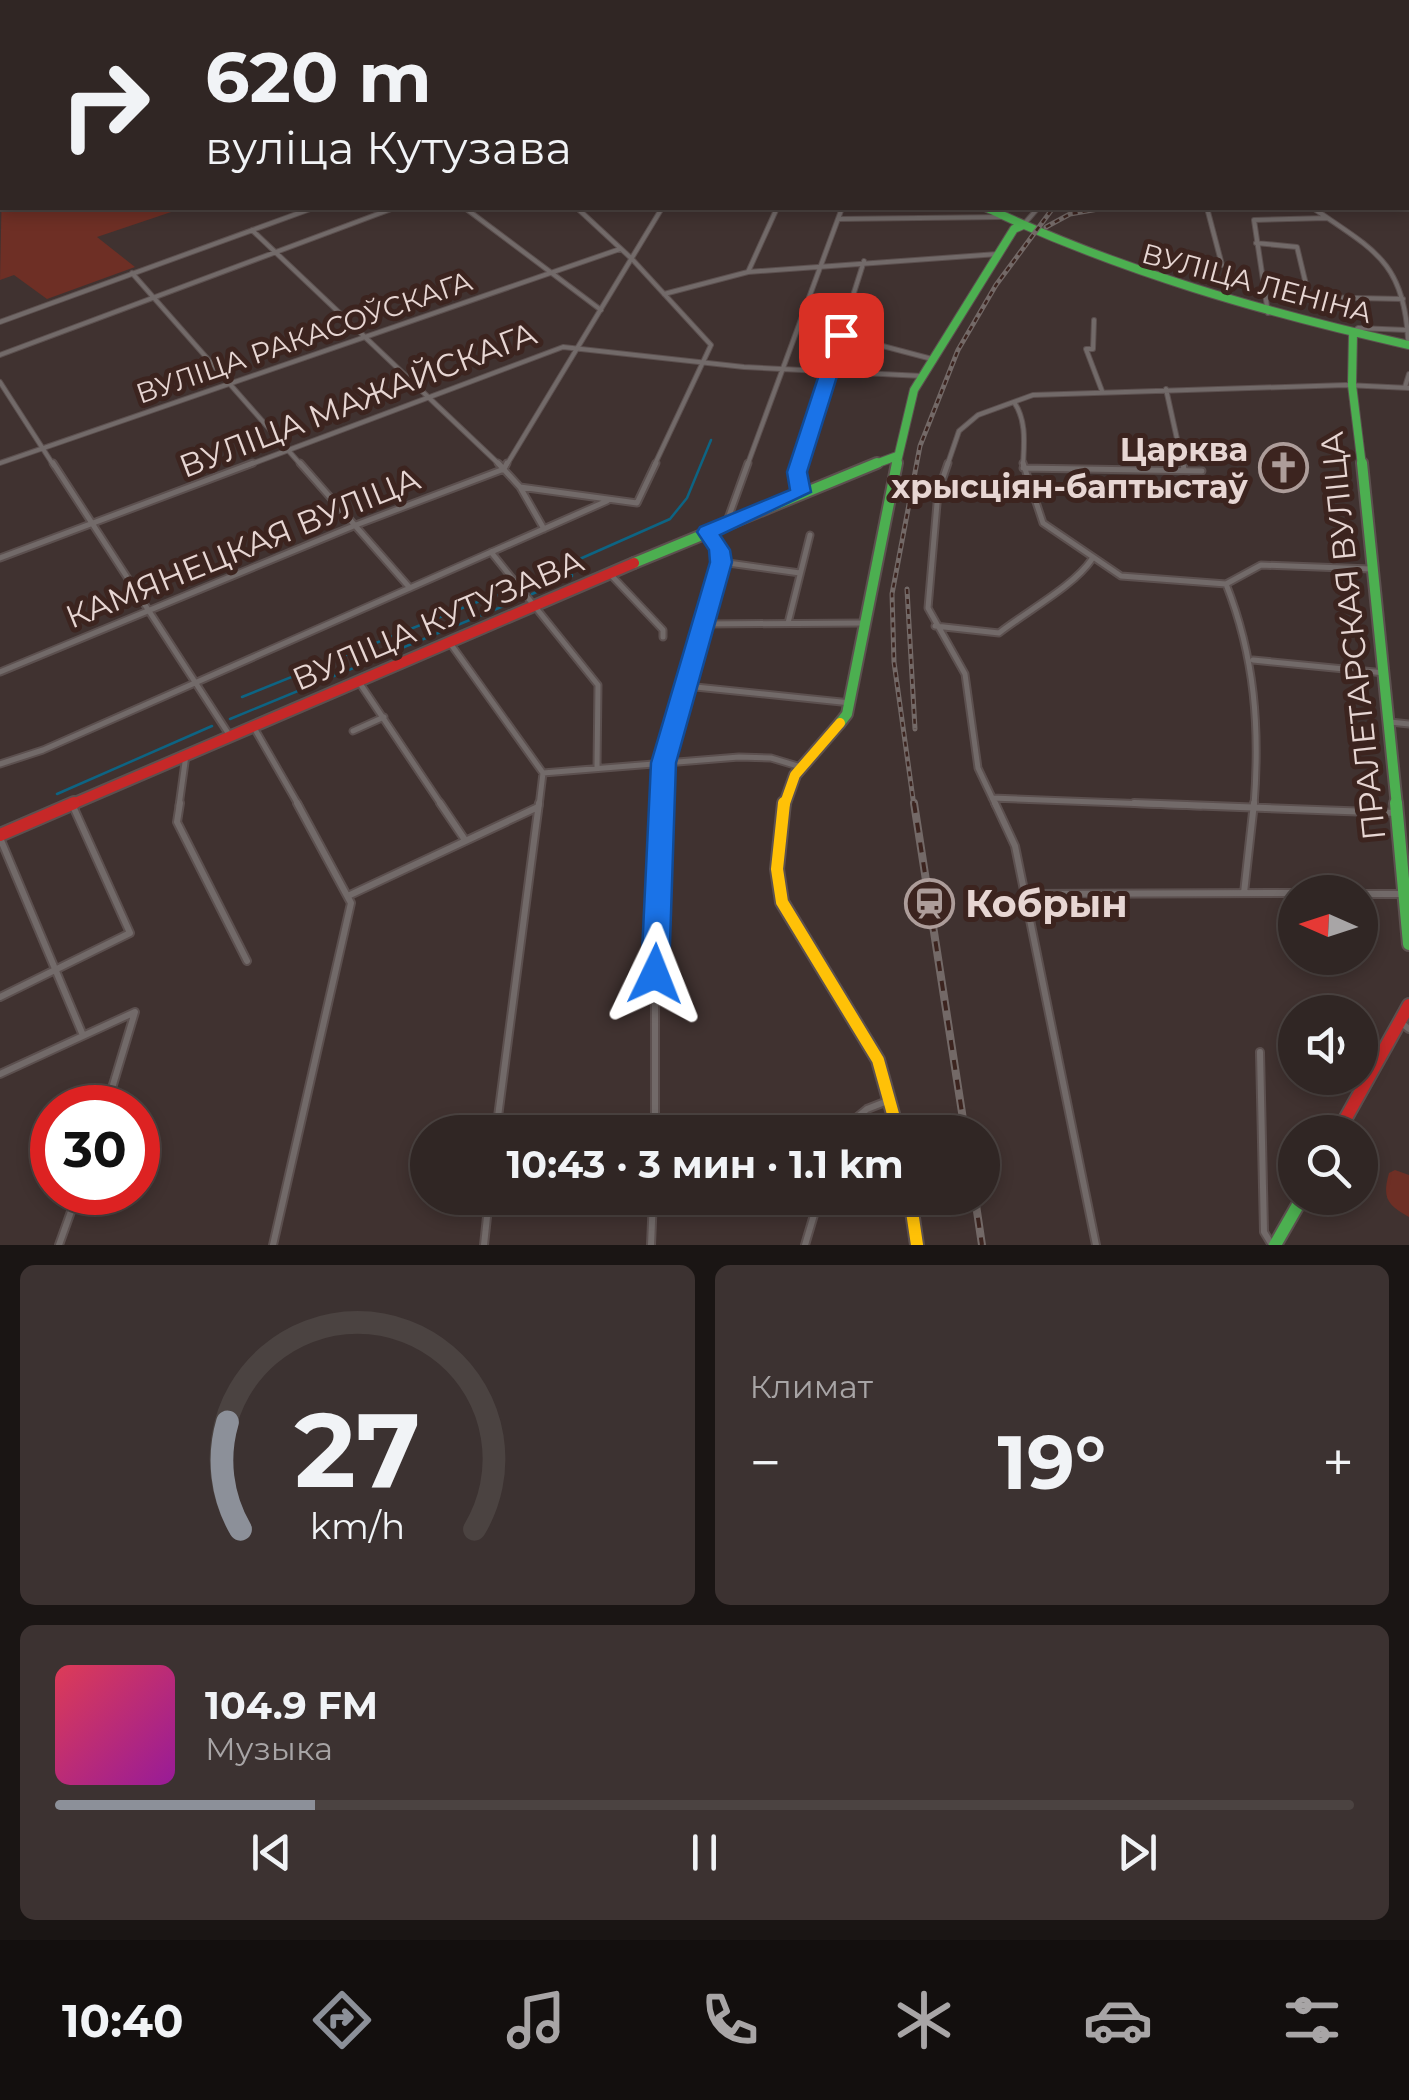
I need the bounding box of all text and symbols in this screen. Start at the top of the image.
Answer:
text: 620 m [205,34,432,120]
icon: right [40,40,170,170]
text: вуліца Кутузава [205,120,572,175]
street label: ВУЛІЦА ЛЕНІНА [1138,236,1376,330]
street label: ВУЛІЦА РАКАСОЎСКАГА [131,263,477,411]
pin [799,293,884,378]
icon: arrive [814,308,869,363]
street label: ВУЛІЦА МАЖАЙСКАГА [174,313,542,486]
place label: Царква хрысціян-баптыстаў [891,430,1248,506]
street label: ПРАЛЕТАРСКАЯ ВУЛІЦА [1312,430,1393,842]
church icon: Царква хрысціян-баптыстаў [1257,442,1309,494]
street label: КАМЯНЕЦКАЯ ВУЛІЦА [60,458,426,637]
street label: ВУЛІЦА КУТУЗАВА [286,540,589,699]
north arrow [1278,875,1378,975]
map controls [1278,875,1378,1215]
station icon: Кобрын [904,878,956,930]
place label: Кобрын [965,880,1128,927]
position arrow [603,922,707,1026]
button: sound [1278,995,1378,1095]
speed limit sign: 30 [30,1085,160,1215]
button: search [1278,1115,1378,1215]
text: 10:43 · 3 мин · 1.1 km [506,1141,904,1188]
text: Климат [750,1367,873,1406]
text: 27 [294,1386,420,1513]
text: 19° [997,1416,1106,1508]
text: − [750,1429,781,1496]
text: + [1322,1429,1354,1496]
text: km/h [310,1504,405,1548]
text: 104.9 FM [205,1682,378,1729]
text: Музыка [205,1729,333,1768]
icon: previous [244,1825,299,1880]
icon: pause [677,1825,732,1880]
icon: next [1110,1825,1165,1880]
icon: directions [307,1985,377,2055]
icon: music [501,1985,571,2055]
icon: phone [695,1985,765,2055]
icon: climate [889,1985,959,2055]
icon: car [1083,1985,1153,2055]
icon: filters [1277,1985,1347,2055]
text: 10:40 [62,1993,184,2048]

